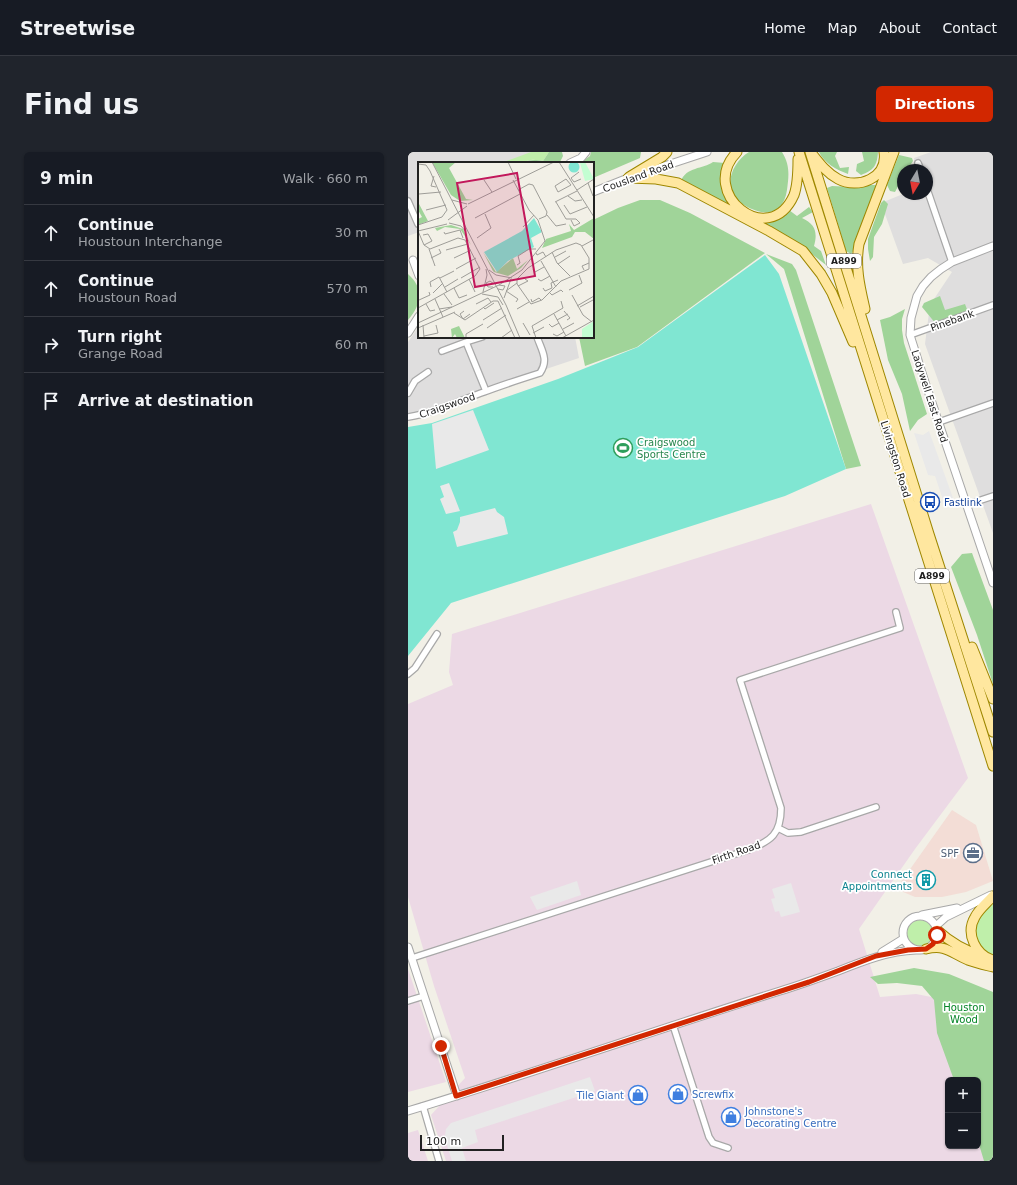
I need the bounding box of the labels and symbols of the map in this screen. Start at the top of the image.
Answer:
street label: Cousland Road [601,159,675,194]
inset map [418,162,594,338]
north arrow [897,164,933,200]
road number: A899 [827,254,861,268]
street label: Pinebank [929,307,976,333]
street label: Ladywell East Road [909,348,950,444]
street label: Craigswood [418,391,477,420]
street label: Livingston Road [879,419,912,499]
sports icon: Craigswood Sports Centre [612,437,634,459]
place label: Craigswood Sports Centre [637,437,706,460]
bus stop icon: Fastlink [919,491,941,513]
place label: Fastlink [944,497,982,508]
road number: A899 [915,569,949,583]
street label: Firth Road [711,839,762,866]
office icon: SPF [962,842,984,864]
place label: SPF [941,848,959,859]
place label: Connect Appointments [842,869,912,892]
building icon: Connect Appointments [915,869,937,891]
route start [928,926,946,944]
park label: Houston Wood [943,1002,985,1025]
route end [432,1037,450,1055]
shop icon: Screwfix [667,1083,689,1105]
shop icon: Tile Giant [627,1084,649,1106]
place label: Screwfix [692,1089,734,1100]
place label: Tile Giant [575,1090,624,1101]
shop icon: Johnstone's Decorating Centre [720,1106,742,1128]
place label: Johnstone's Decorating Centre [744,1106,837,1129]
scale bar [420,1133,504,1152]

